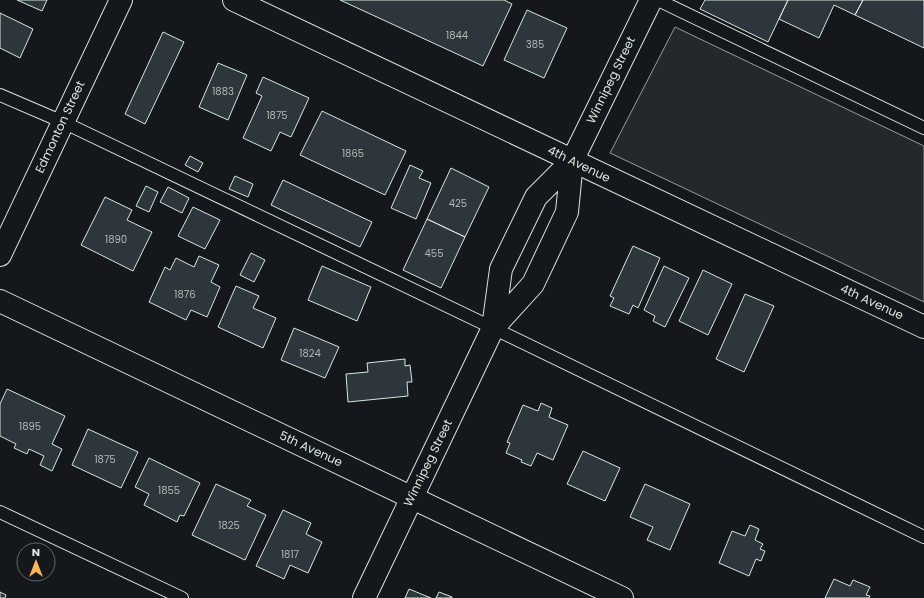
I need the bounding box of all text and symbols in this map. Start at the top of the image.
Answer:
house number: 1844 [446,28,468,43]
street label: Winnipeg Street [582,33,639,126]
house number: 385 [526,37,544,52]
street label: Edmonton Street [31,78,88,176]
house number: 1883 [212,84,234,99]
house number: 1875 [266,108,288,123]
street label: 4th Avenue [545,141,613,186]
house number: 1865 [342,146,364,161]
house number: 425 [449,196,467,211]
house number: 1890 [105,232,127,247]
house number: 455 [425,246,443,261]
street label: 4th Avenue [838,280,907,324]
house number: 1876 [174,287,196,302]
house number: 1824 [299,346,321,361]
street label: Winnipeg Street [399,416,456,509]
house number: 1895 [19,419,41,434]
street label: 5th Avenue [277,427,346,471]
house number: 1875 [94,452,116,467]
house number: 1855 [158,483,180,498]
house number: 1825 [218,518,240,533]
north arrow [16,542,56,582]
text: N [32,544,40,560]
house number: 1817 [281,547,300,562]

